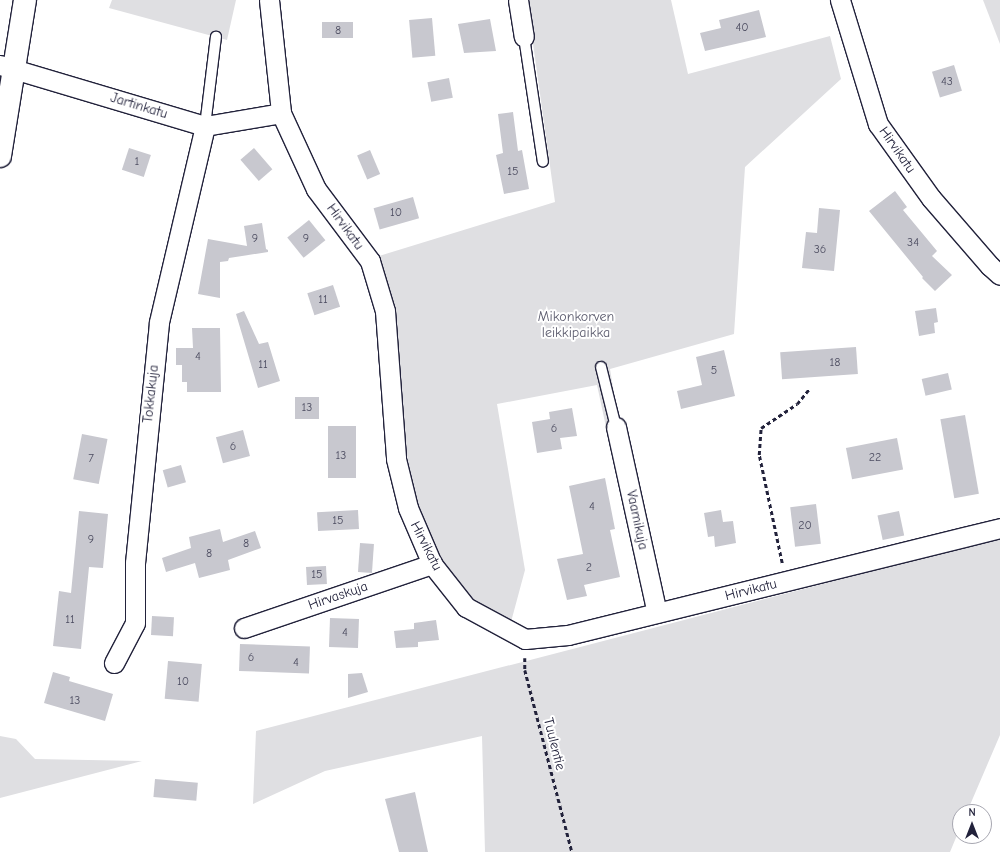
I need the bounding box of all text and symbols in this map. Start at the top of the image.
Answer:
house number: 40 [735,21,749,35]
house number: 8 [335,24,341,38]
house number: 43 [941,75,953,89]
street label: Jartinkatu [108,89,170,123]
street label: Hirvikatu [875,124,919,176]
house number: 1 [135,155,139,169]
house number: 15 [507,165,519,179]
street label: Hirvikatu [323,201,367,253]
house number: 10 [390,206,402,220]
house number: 9 [252,232,258,246]
house number: 9 [303,232,309,246]
house number: 34 [907,236,919,250]
house number: 36 [814,243,826,257]
house number: 11 [318,293,328,307]
park label: Mikonkorven leikkipaikka [538,309,614,342]
house number: 4 [195,350,201,364]
house number: 18 [830,356,840,370]
house number: 11 [258,358,268,372]
street label: Tokkakuja [140,364,162,424]
house number: 5 [711,364,717,378]
house number: 13 [302,401,312,415]
house number: 6 [551,422,557,436]
house number: 6 [230,440,236,454]
house number: 13 [336,449,346,463]
house number: 22 [869,451,881,465]
house number: 7 [88,452,94,466]
street label: Vaamikuja [623,489,651,551]
house number: 4 [589,500,595,514]
house number: 15 [332,514,344,528]
street label: Hirvikatu [407,519,445,573]
house number: 20 [798,519,812,533]
house number: 9 [88,533,94,547]
house number: 8 [243,537,249,551]
house number: 8 [206,547,212,561]
house number: 2 [586,561,592,575]
house number: 15 [311,568,323,582]
street label: Hirvikatu [723,575,779,605]
street label: Hirvaskuja [306,578,370,614]
house number: 11 [65,613,75,627]
house number: 4 [342,626,348,640]
house number: 6 [248,651,254,665]
house number: 4 [293,656,299,670]
house number: 10 [177,675,189,689]
house number: 13 [70,694,80,708]
street label: Tuulentie [539,716,569,772]
north arrow [952,804,992,844]
text: N [968,806,976,819]

